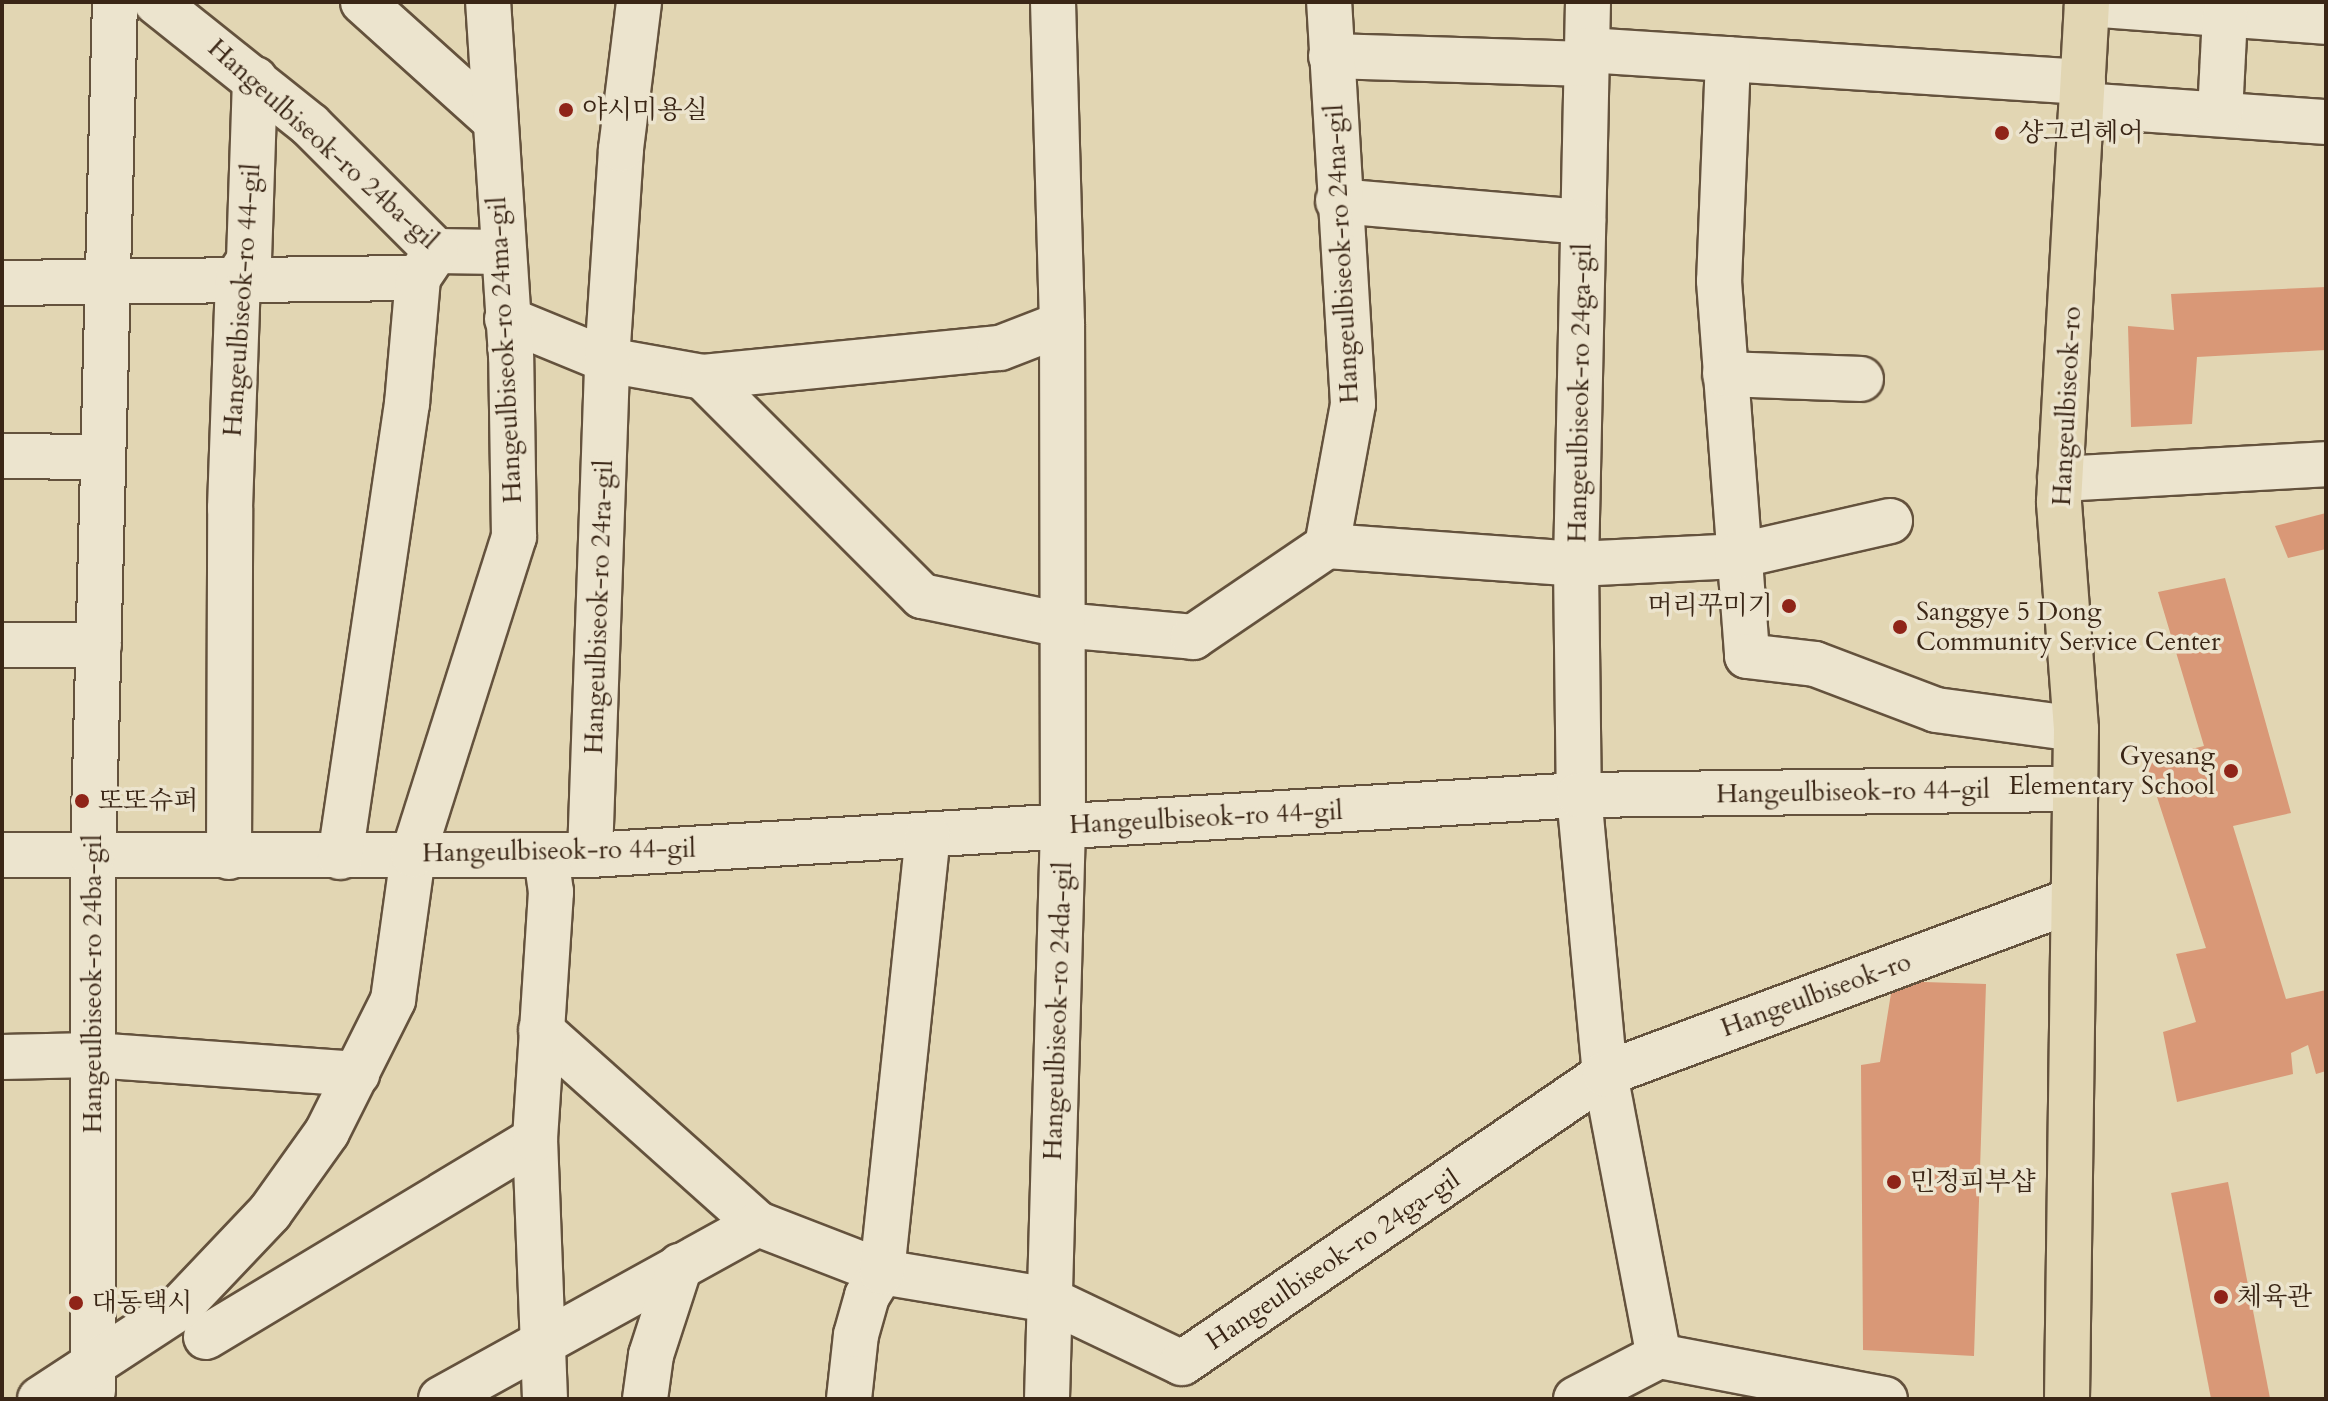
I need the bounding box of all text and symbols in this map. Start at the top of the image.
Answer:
street label: Hangeulbiseok-ro 24ba-gil [202,32,444,256]
place label: 야시미용실 [582,94,708,126]
marker: 야시미용실 [557,101,575,119]
street label: Hangeulbiseok-ro 24na-gil [1319,104,1365,404]
place label: 샹그리헤어 [2018,117,2144,149]
marker: 샹그리헤어 [1993,124,2011,142]
street label: Hangeulbiseok-ro 44-gil [217,162,267,438]
street label: Hangeulbiseok-ro 24ma-gil [481,196,529,504]
street label: Hangeulbiseok-ro 24ga-gil [1562,243,1598,543]
street label: Hangeulbiseok-ro [2046,305,2088,507]
street label: Hangeulbiseok-ro 24ra-gil [578,459,620,755]
place label: 머리꾸미기 [1647,590,1773,622]
place label: Sanggye 5 Dong Community Service Center [1916,596,2221,658]
marker: 머리꾸미기 [1780,597,1798,615]
marker: Sanggye 5 Dong Community Service Center [1891,618,1909,636]
place label: Gyesang Elementary School [2008,740,2215,802]
marker: Gyesang Elementary School [2222,762,2240,780]
street label: Hangeulbiseok-ro 44-gil [1716,774,1990,810]
place label: 또또슈퍼 [98,785,198,817]
marker: 또또슈퍼 [73,792,91,810]
street label: Hangeulbiseok-ro 44-gil [1069,795,1343,841]
street label: Hangeulbiseok-ro 44-gil [422,833,696,869]
street label: Hangeulbiseok-ro 24ba-gil [77,835,109,1133]
street label: Hangeulbiseok-ro 24da-gil [1037,861,1079,1161]
street label: Hangeulbiseok-ro [1717,946,1915,1044]
street label: Hangeulbiseok-ro 24ga-gil [1200,1163,1466,1357]
place label: 민정피부샵 [1910,1166,2036,1198]
marker: 민정피부샵 [1885,1173,1903,1191]
place label: 체육관 [2237,1281,2312,1313]
place label: 대동택시 [92,1287,192,1319]
marker: 체육관 [2212,1288,2230,1306]
marker: 대동택시 [67,1294,85,1312]

